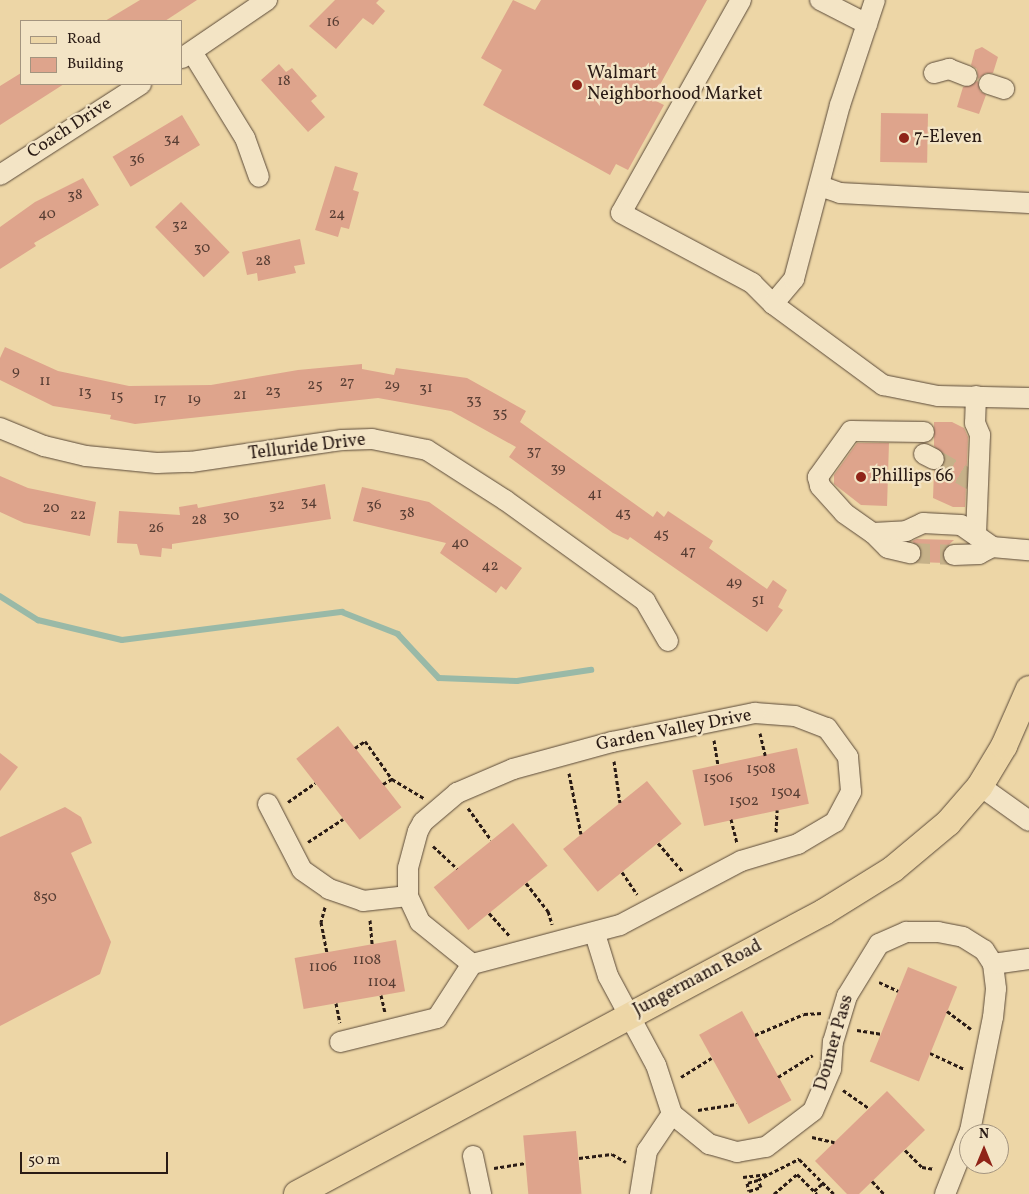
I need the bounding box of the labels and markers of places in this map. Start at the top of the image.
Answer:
place label: Walmart Neighborhood Market [587,64,762,106]
marker: Walmart Neighborhood Market [571,79,583,91]
place label: 7-Eleven [914,127,982,149]
marker: 7-Eleven [898,132,910,144]
place label: Phillips 66 [871,466,954,488]
marker: Phillips 66 [855,471,867,483]

